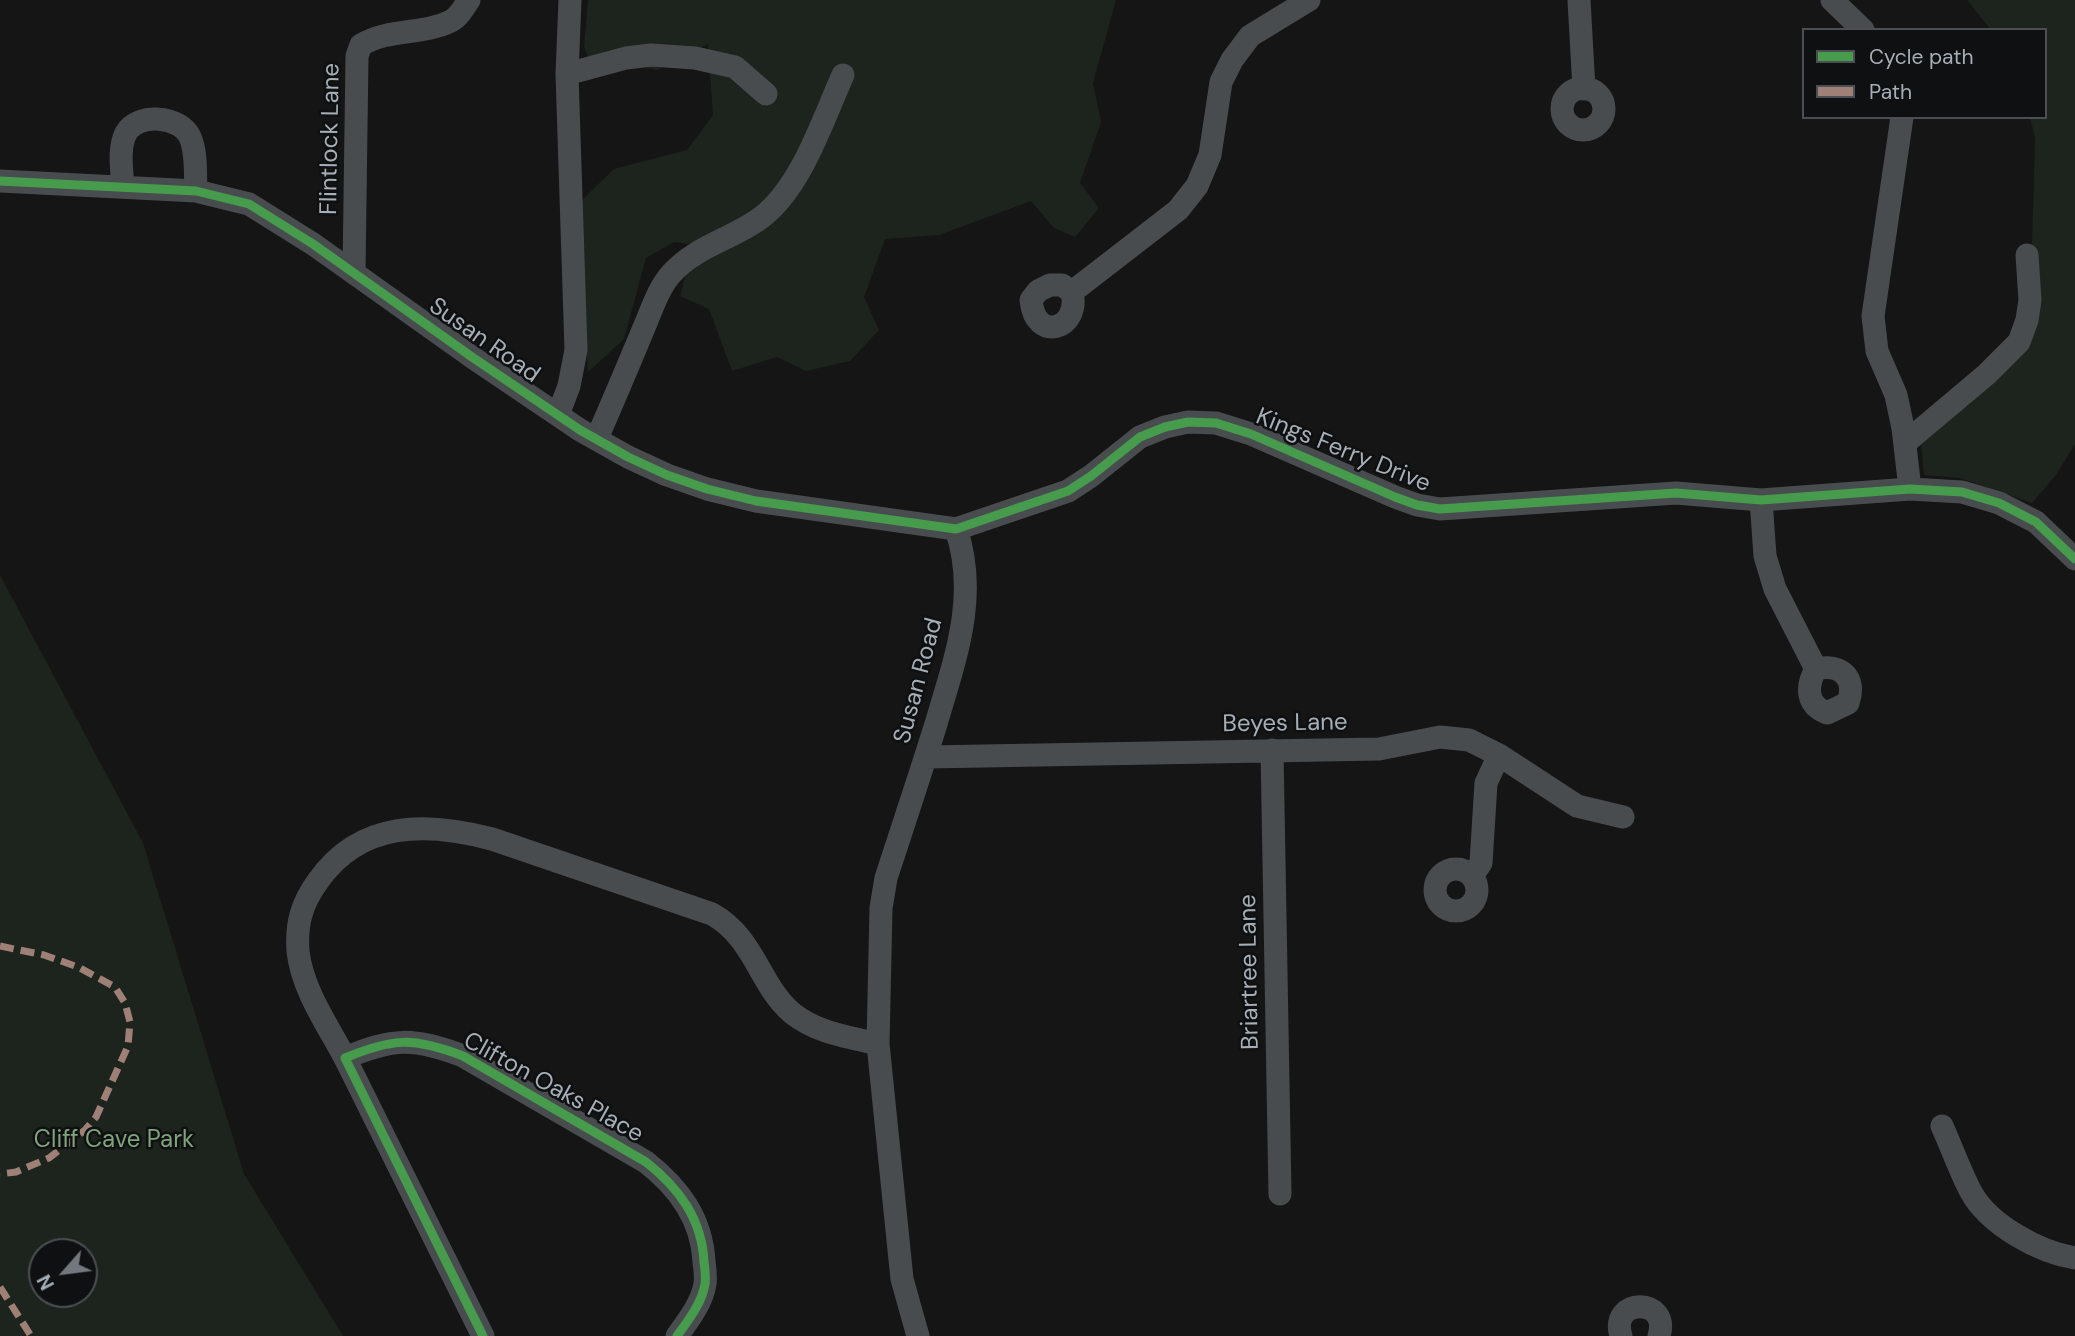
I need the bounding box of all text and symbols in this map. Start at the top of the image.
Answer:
legend [1802,28,2047,119]
text: Cycle path [1869,43,1974,71]
street label: Flintlock Lane [315,63,347,215]
text: Path [1869,78,1912,106]
street label: Susan Road [423,292,545,390]
street label: Kings Ferry Drive [1252,403,1434,499]
street label: Susan Road [888,615,950,747]
street label: Beyes Lane [1222,709,1348,739]
street label: Briartree Lane [1234,894,1266,1050]
street label: Clifton Oaks Place [458,1027,648,1149]
park label: Cliff Cave Park [34,1127,194,1155]
north arrow [28,1238,98,1308]
text: N [31,1270,60,1294]

